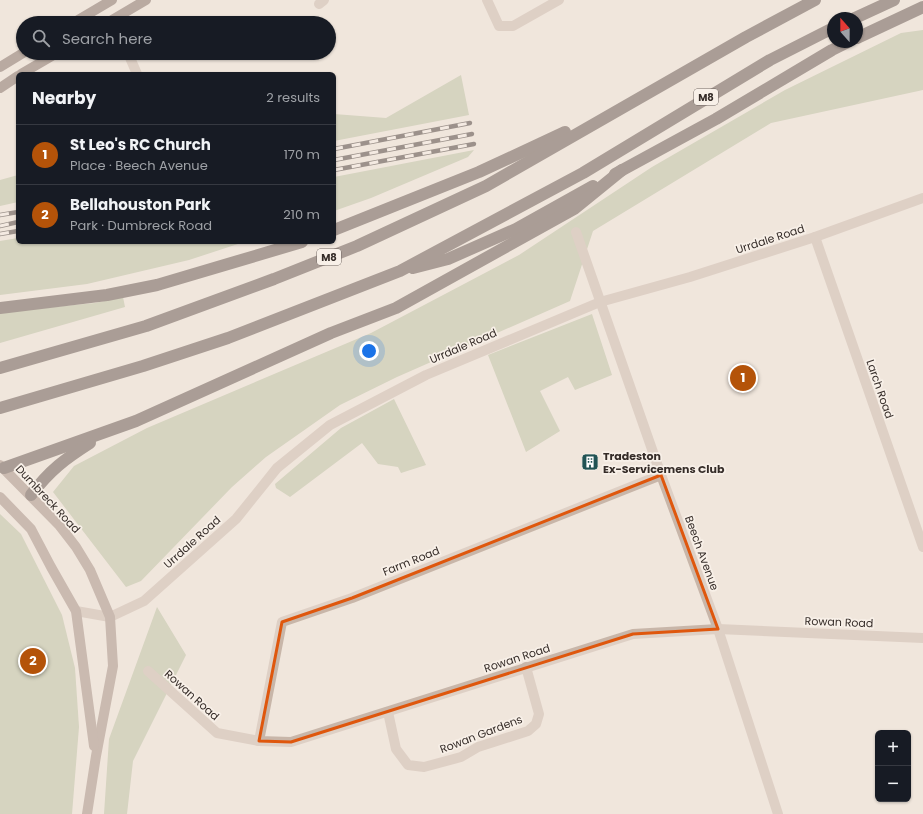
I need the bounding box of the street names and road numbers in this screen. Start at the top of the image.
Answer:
road number: M8 [694,89,718,105]
street label: Urrdale Road [733,220,807,258]
road number: M8 [317,249,341,265]
street label: Urrdale Road [427,325,499,367]
street label: Larch Road [862,357,898,421]
street label: Dumbreck Road [12,461,84,537]
street label: Urrdale Road [160,512,224,572]
street label: Beech Avenue [681,513,723,593]
street label: Farm Road [380,542,442,580]
street label: Rowan Road [804,613,874,631]
street label: Rowan Road [482,640,552,676]
street label: Rowan Road [161,666,223,724]
street label: Rowan Gardens [437,711,525,757]

